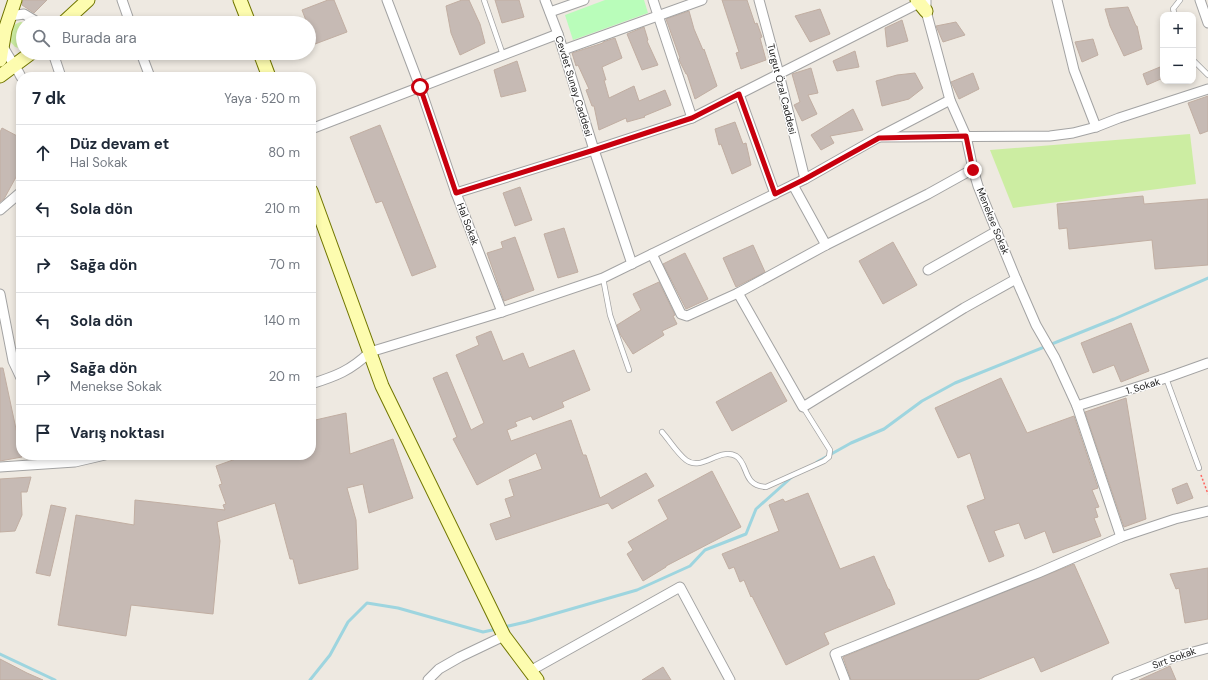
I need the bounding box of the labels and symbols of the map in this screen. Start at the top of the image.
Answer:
street label: Cevdet Sunay Caddesi [552,34,596,138]
street label: Turgut Özal Caddesi [764,42,800,136]
route start [411,78,429,96]
route end [964,161,982,179]
street label: Menekse Sokak [974,186,1012,256]
street label: Hal Sokak [454,201,482,247]
street label: 1. Sokak [1124,375,1162,397]
street label: Sırt Sokak [1150,644,1198,672]

